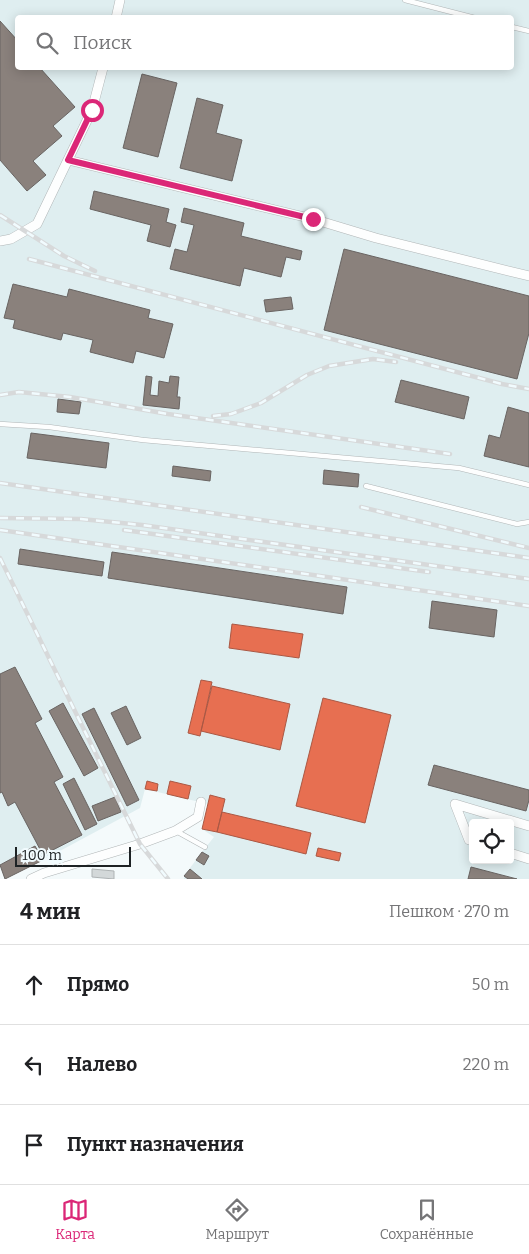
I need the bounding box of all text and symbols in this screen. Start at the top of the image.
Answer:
search box [15,15,514,70]
icon: search [33,29,61,57]
text: Поиск [73,31,132,54]
route start [81,99,104,122]
route end [302,208,325,231]
map controls [469,819,514,864]
button: locate [469,819,514,864]
scale bar [15,844,131,867]
text: 100 m [22,847,62,864]
text: 4 мин [20,899,81,925]
text: Пешком · 270 m [389,902,509,921]
icon: ahead [20,971,48,999]
text: Прямо [67,973,129,996]
text: 50 m [472,975,509,994]
icon: left [20,1051,48,1079]
text: Налево [67,1053,137,1076]
text: 220 m [463,1055,509,1074]
icon: arrive [20,1131,48,1159]
text: Пункт назначения [67,1133,244,1156]
tab: Карта [55,1196,95,1243]
tab: Маршрут [206,1196,269,1243]
tab: Сохранённые [380,1196,474,1243]

